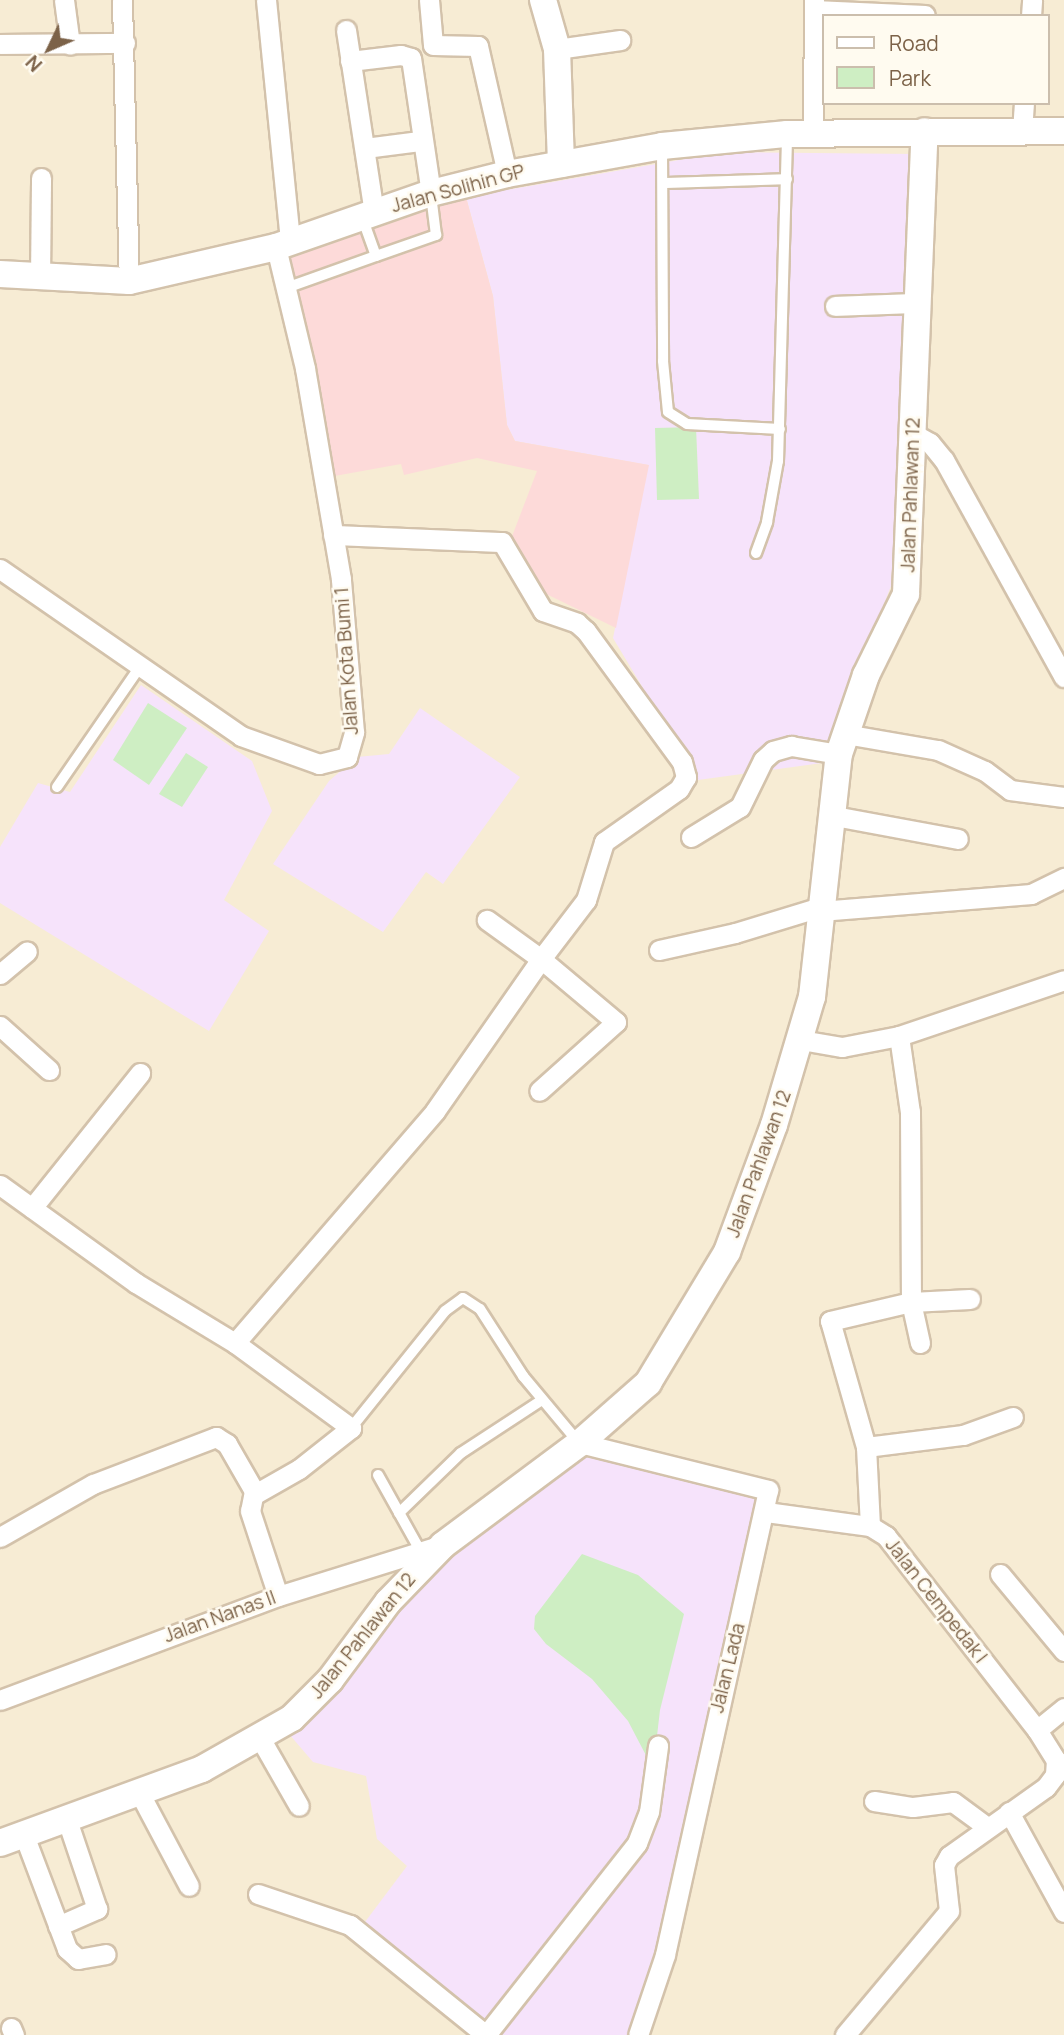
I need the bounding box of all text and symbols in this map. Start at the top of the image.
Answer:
north arrow [14,14,84,84]
legend [822,14,1050,105]
text: Road [889,29,939,57]
text: N [20,50,48,78]
text: Park [889,64,931,92]
street label: Jalan Solihin GP [389,160,527,218]
street label: Jalan Pahlawan 12 [897,417,925,573]
street label: Jalan Kota Bumi 1 [330,586,364,736]
street label: Jalan Pahlawan 12 [722,1087,796,1241]
street label: Jalan Cempedak I [880,1534,992,1668]
street label: Jalan Pahlawan 12 [305,1569,421,1703]
street label: Jalan Nanas II [161,1586,279,1648]
street label: Jalan Lada [706,1621,750,1715]

